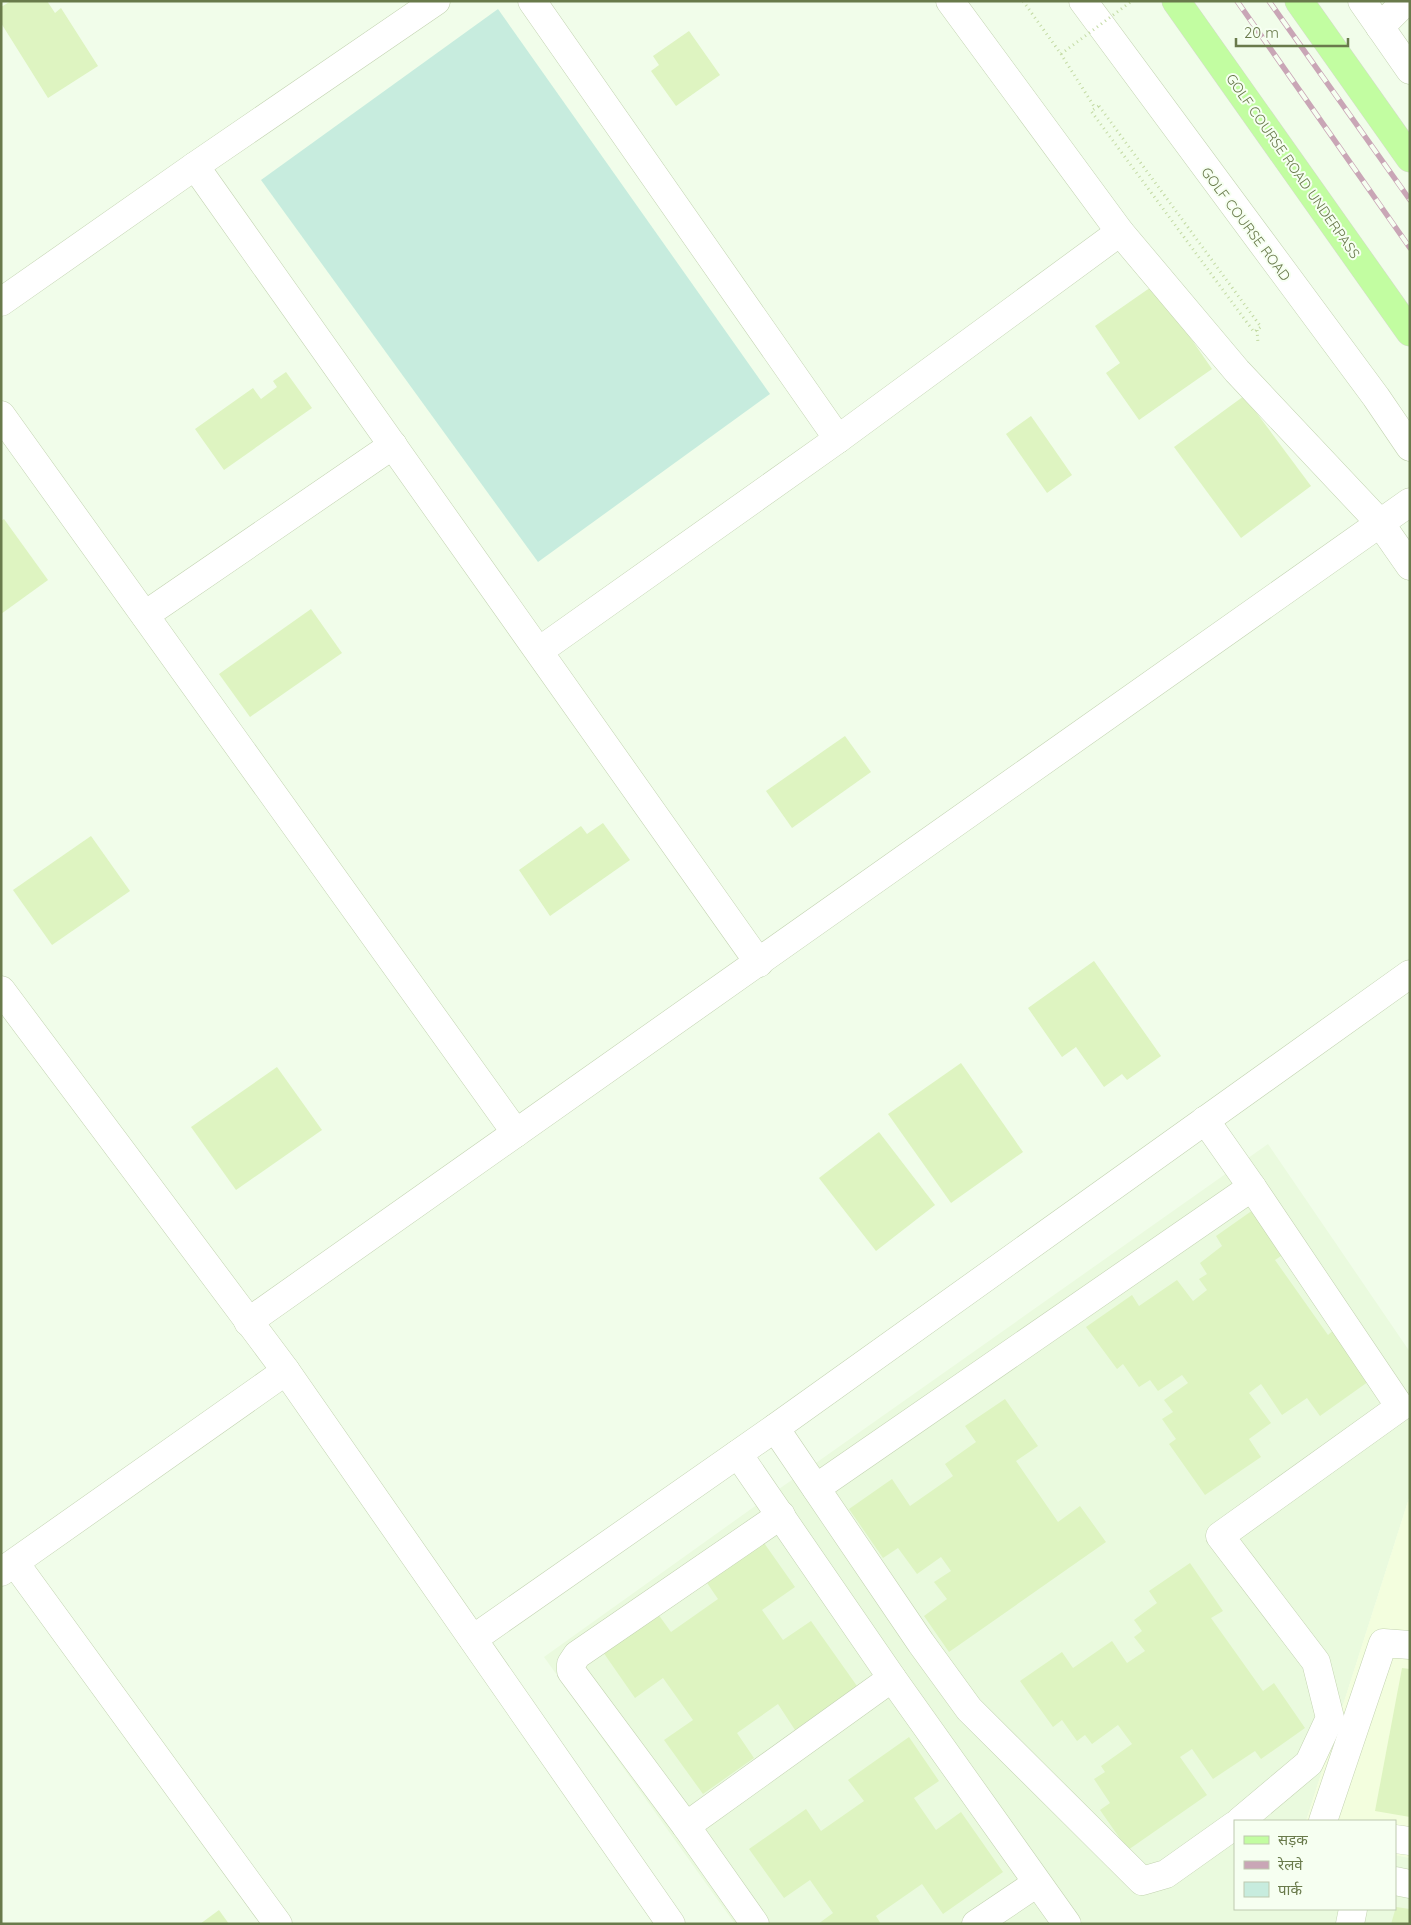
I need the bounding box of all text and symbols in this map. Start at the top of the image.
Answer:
scale bar [1236,15,1348,47]
text: 20 m [1244,23,1279,42]
street label: GOLF COURSE ROAD UNDERPASS [1223,70,1363,262]
street label: GOLF COURSE ROAD [1198,164,1294,284]
legend [1234,1820,1396,1910]
text: सड़क [1278,1830,1308,1849]
text: रेलवे [1277,1855,1303,1874]
text: पार्क [1278,1880,1302,1899]

